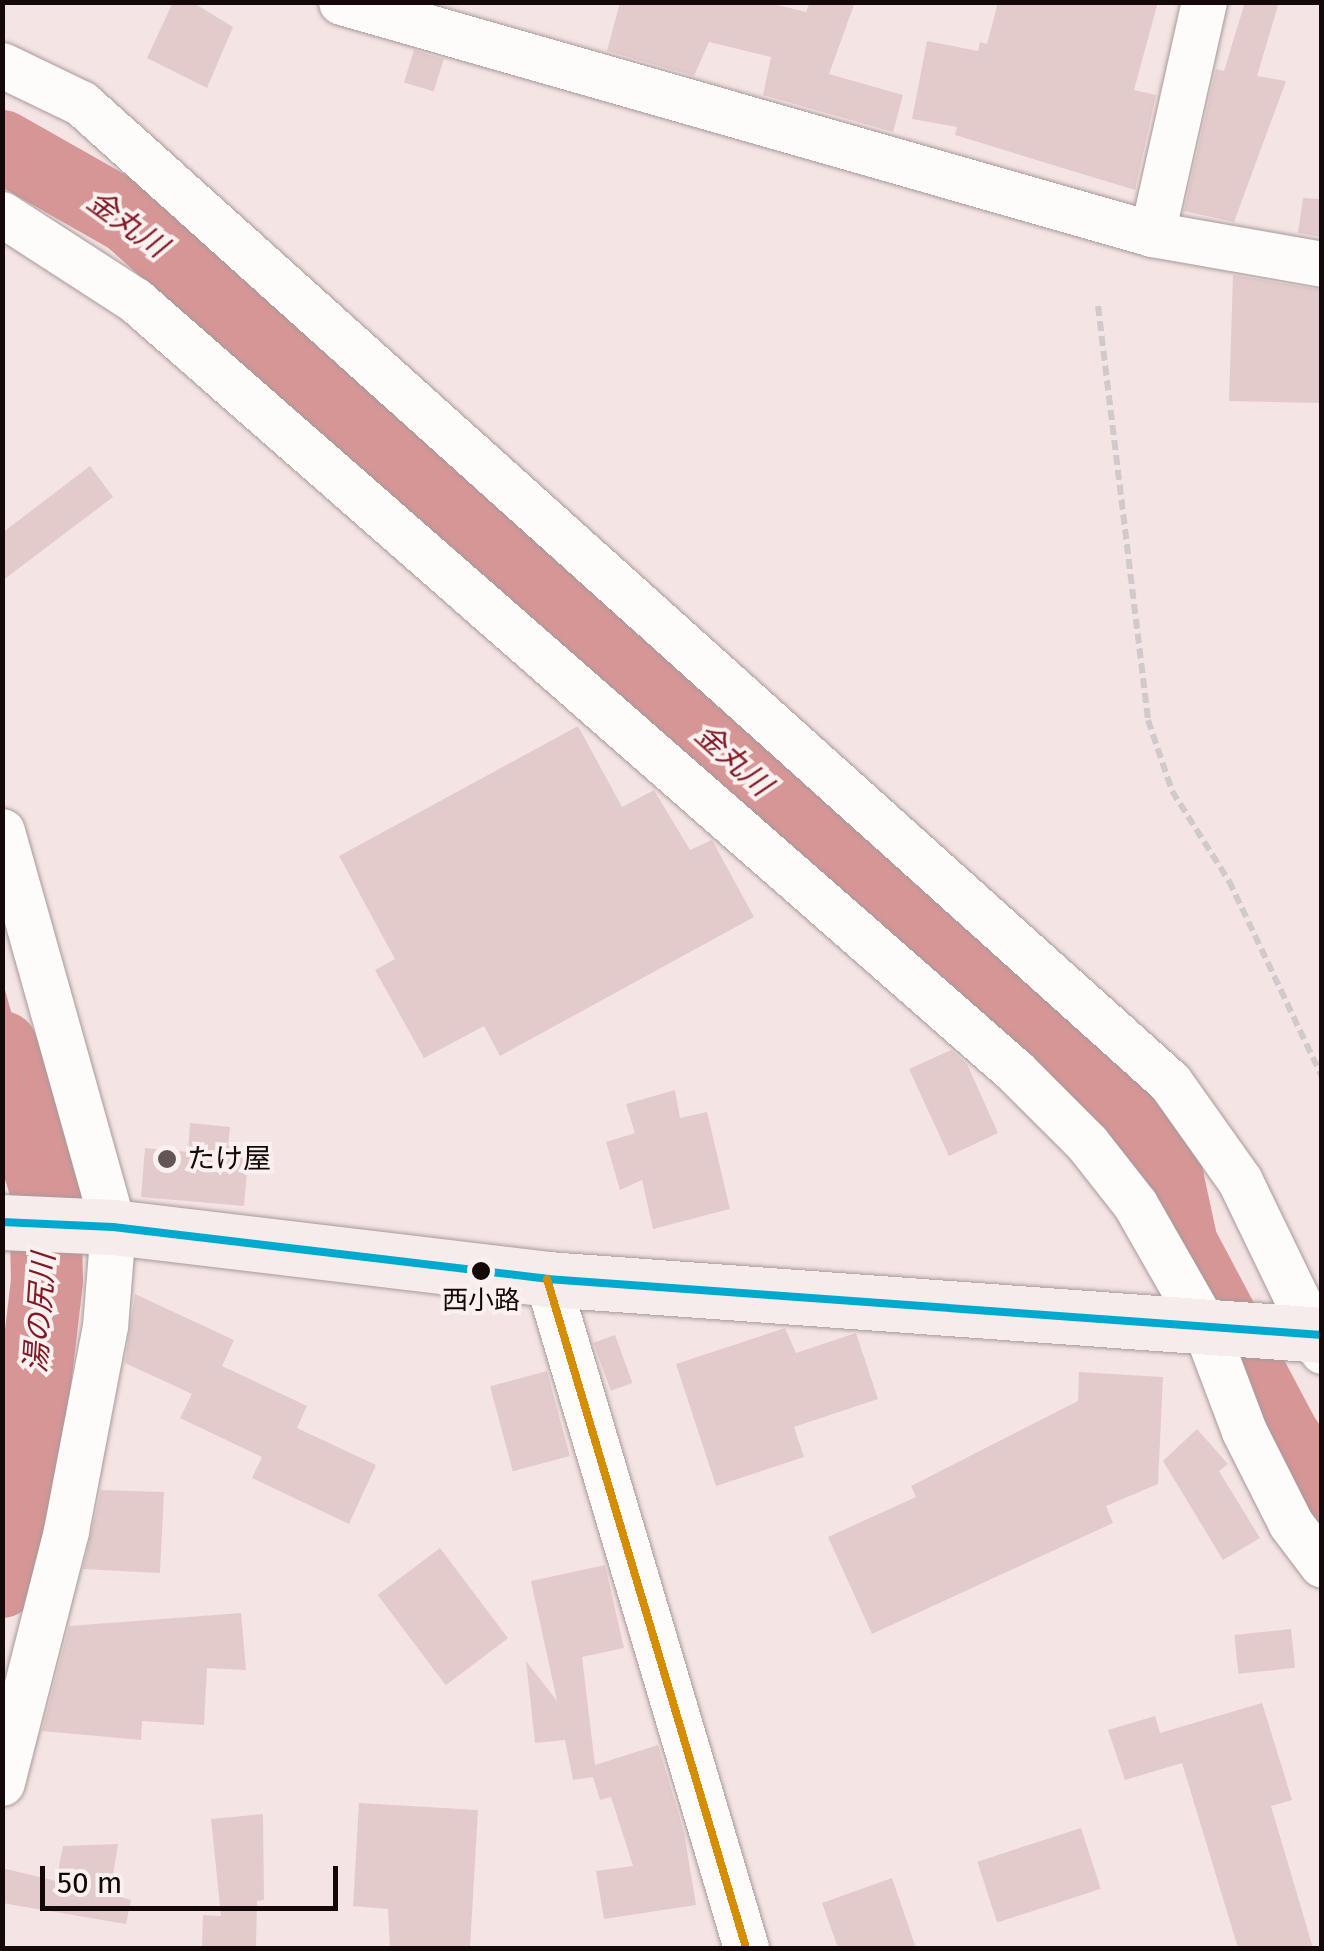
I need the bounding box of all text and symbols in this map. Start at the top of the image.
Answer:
water label: 金丸川 [80,183,174,265]
water label: 金丸川 [688,717,778,803]
place label: たけ屋 [187,1142,271,1176]
marker: たけ屋 [156,1148,178,1170]
water label: 湯の尻川 [18,1252,62,1374]
marker: 西小路 [471,1261,491,1281]
place label: 西小路 [442,1285,520,1317]
scale bar [45,1846,342,1908]
text: 50 m [57,1865,122,1901]

